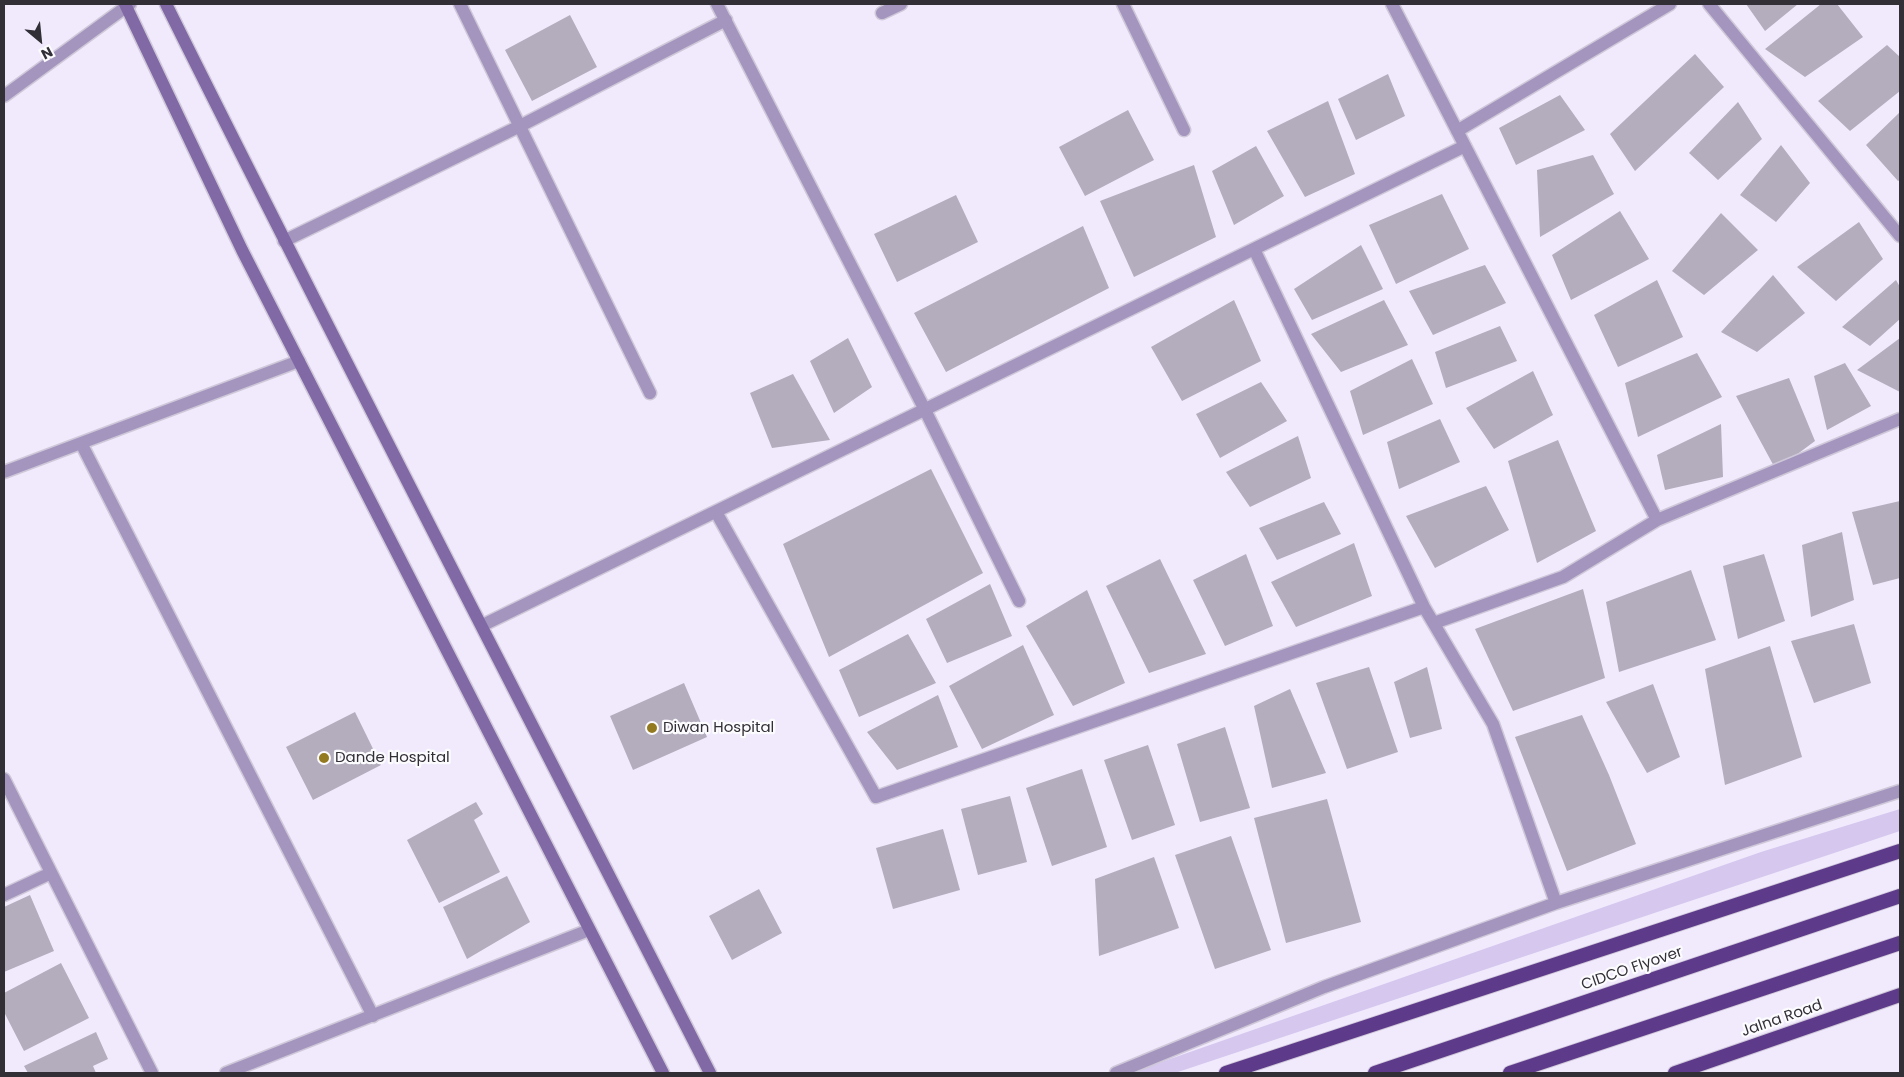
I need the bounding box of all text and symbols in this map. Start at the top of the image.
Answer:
north arrow [15,15,65,65]
text: N [38,42,56,65]
place label: Diwan Hospital [663,719,774,737]
marker: Diwan Hospital [645,721,659,735]
place label: Dande Hospital [335,749,450,767]
marker: Dande Hospital [317,751,331,765]
street label: CIDCO Flyover [1579,943,1685,995]
street label: Jalna Road [1739,997,1825,1041]

